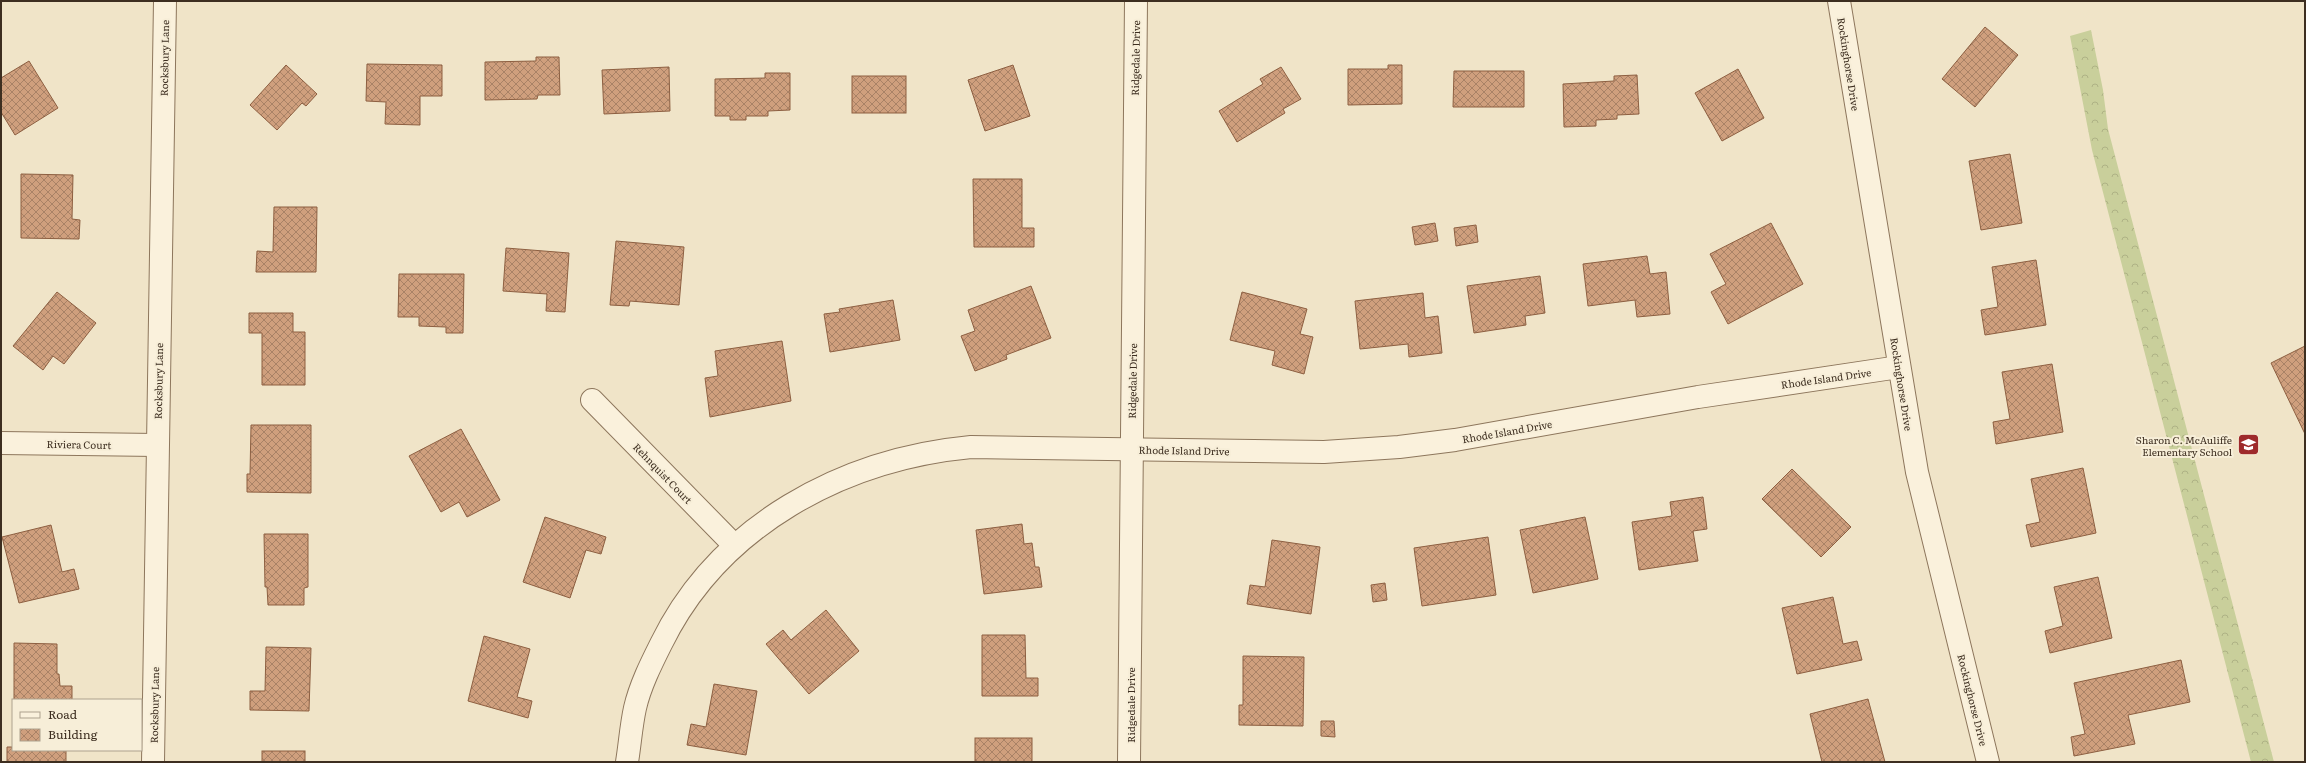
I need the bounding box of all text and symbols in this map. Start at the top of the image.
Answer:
street label: Rockinghorse Drive [1834,16,1864,112]
street label: Rocksbury Lane [156,20,172,96]
street label: Ridgedale Drive [1127,20,1143,96]
street label: Rockinghorse Drive [1887,336,1917,432]
street label: Rocksbury Lane [150,343,166,419]
street label: Ridgedale Drive [1124,343,1140,419]
street label: Rhode Island Drive [1780,364,1872,392]
street label: Rhode Island Drive [1461,416,1553,446]
place label: Sharon C. McAuliffe Elementary School [2136,432,2233,459]
school or university icon: Sharon C. McAuliffe Elementary School [2235,432,2261,458]
street label: Riviera Court [47,436,111,452]
street label: Rehnquist Court [630,439,696,507]
street label: Rhode Island Drive [1138,442,1230,458]
street label: Rockinghorse Drive [1954,652,1992,748]
street label: Rocksbury Lane [146,667,162,743]
street label: Ridgedale Drive [1123,667,1138,743]
legend [12,699,142,751]
text: Road [48,705,78,723]
text: Building [48,725,98,743]

